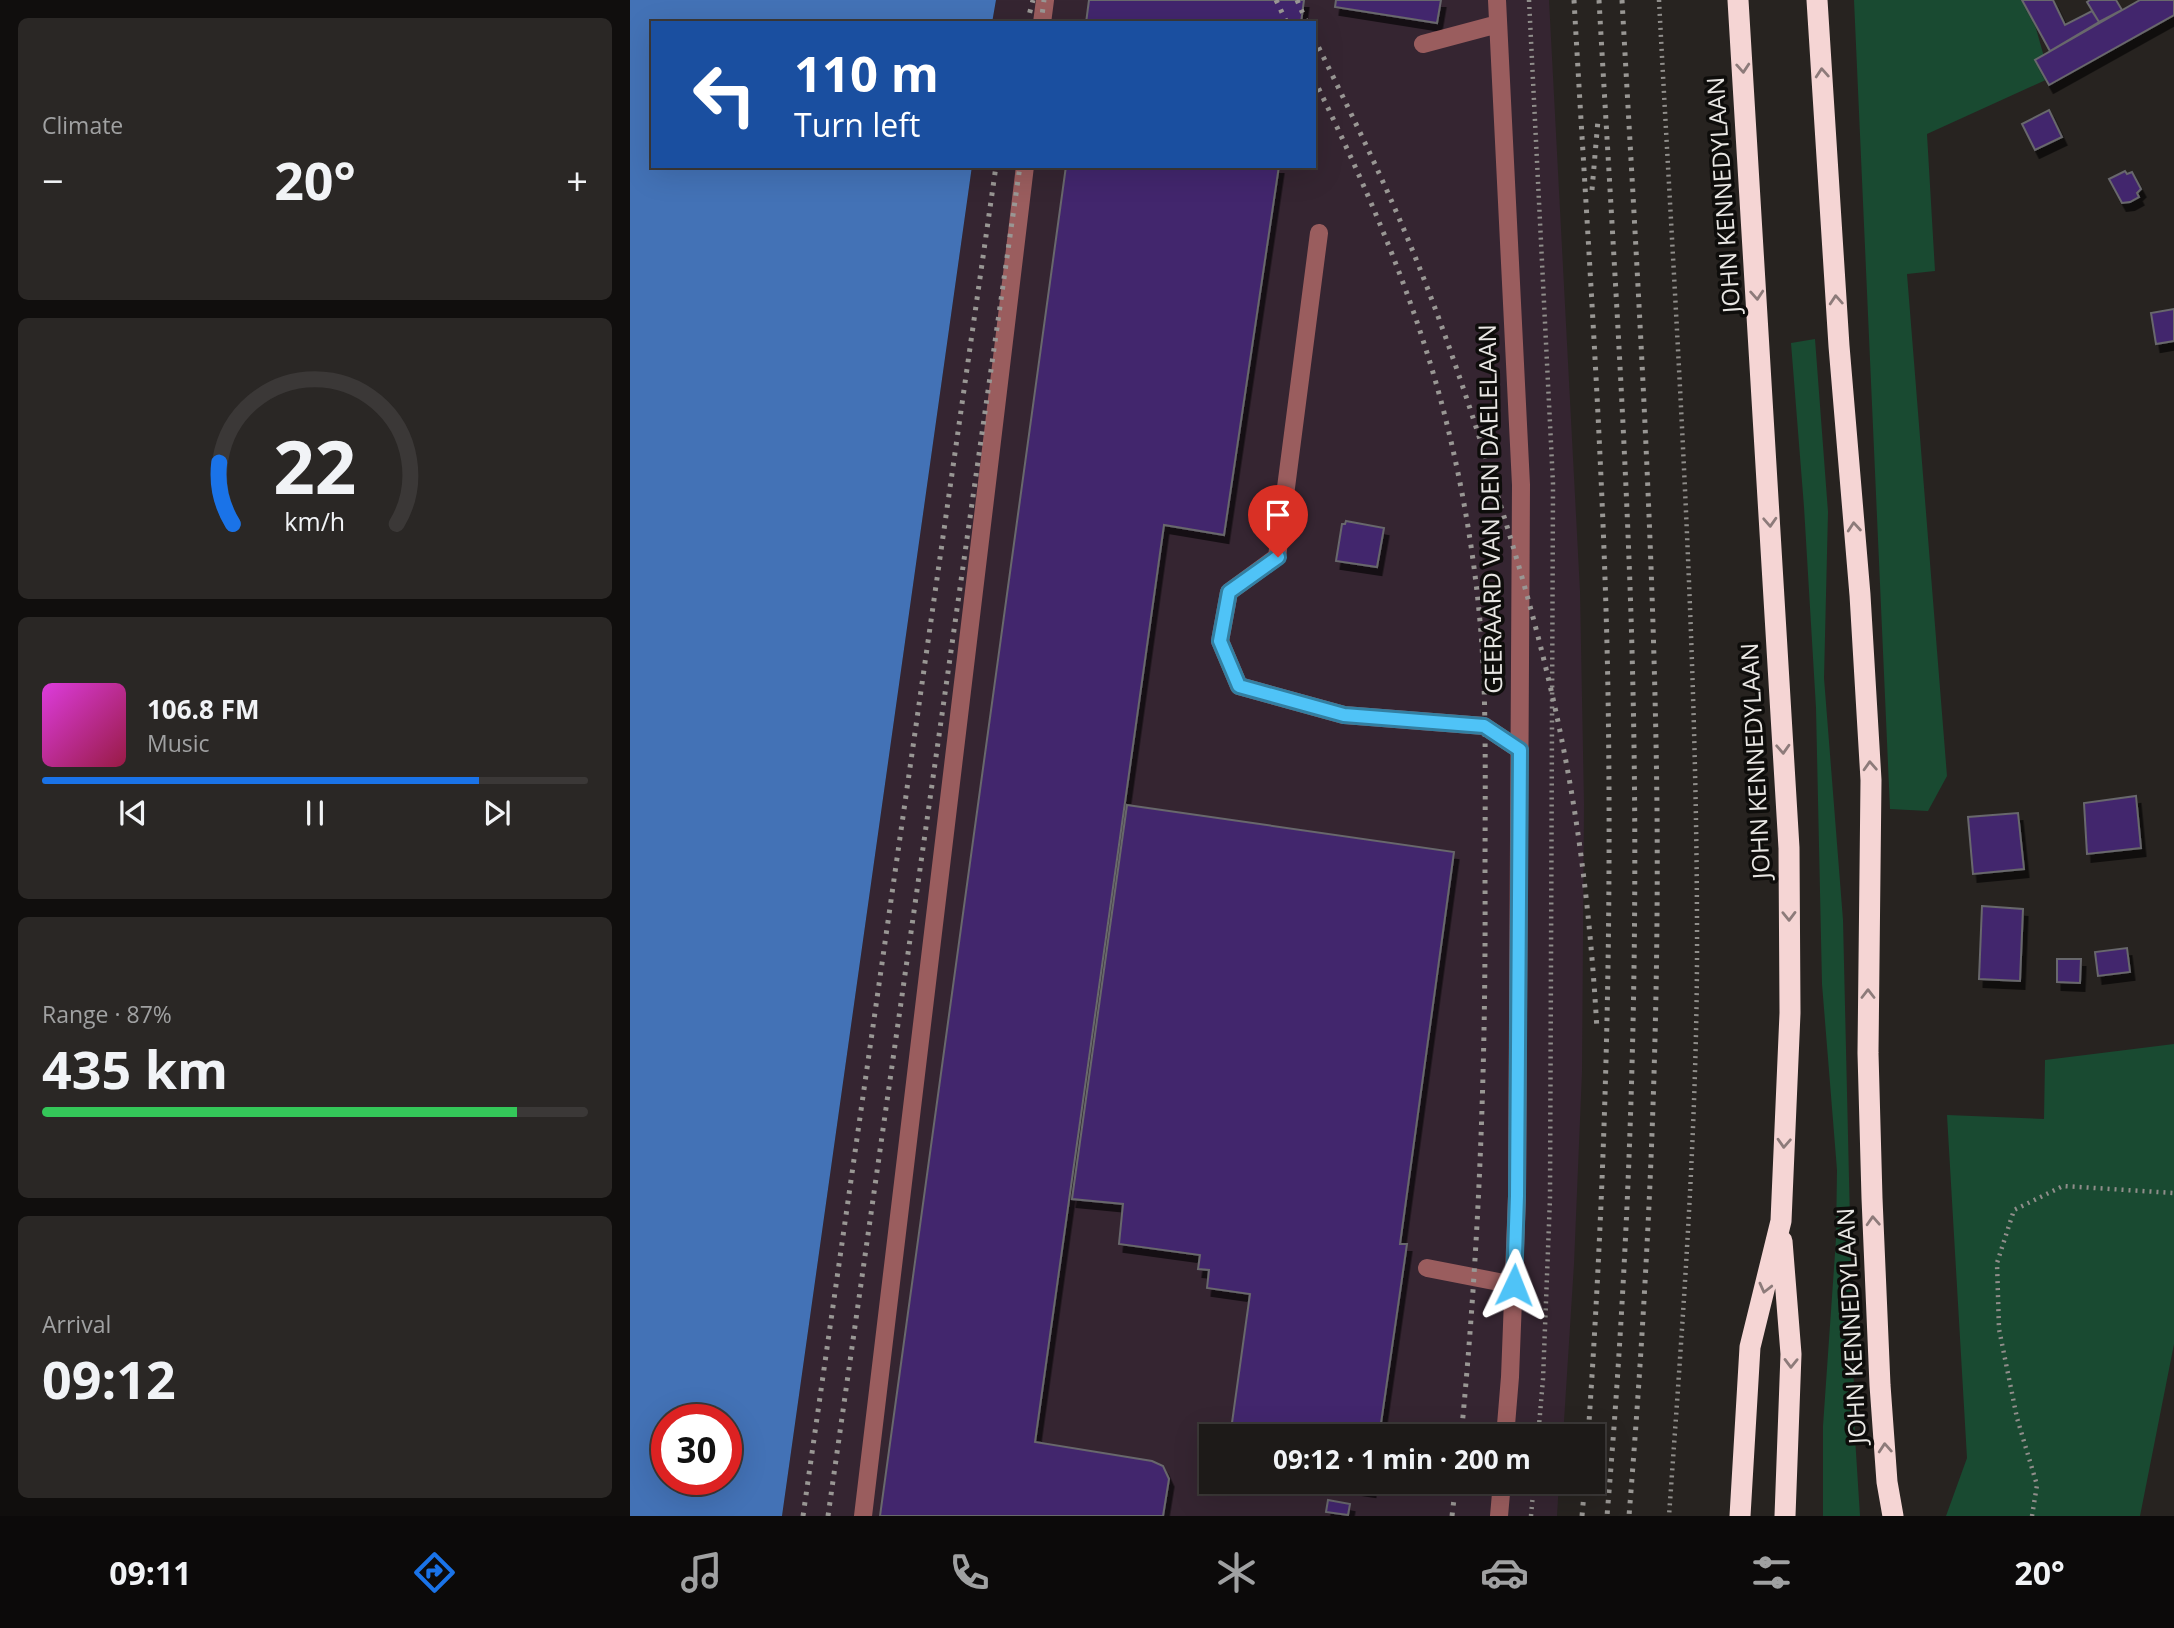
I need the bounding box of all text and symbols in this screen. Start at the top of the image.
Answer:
text: 110 m [794,40,939,106]
icon: left [679,49,770,140]
one-way arrow [1735,63,1750,74]
one-way arrow [1815,67,1830,78]
street label: JOHN KENNEDYLAAN [1698,76,1747,316]
text: Turn left [794,103,920,146]
text: Climate [42,109,123,141]
text: 20° [274,144,356,215]
text: − [42,154,64,206]
text: + [566,154,588,206]
one-way arrow [1749,290,1764,301]
one-way arrow [1829,294,1844,305]
street label: GEERAARD VAN DEN DAELELAAN [1470,324,1509,694]
text: 22 [273,417,357,516]
pin [1248,485,1308,557]
icon: arrive [1259,496,1297,534]
text: km/h [285,504,345,538]
one-way arrow [1763,517,1778,528]
one-way arrow [1847,521,1862,532]
street label: JOHN KENNEDYLAAN [1732,642,1777,882]
text: 106.8 FM [147,691,259,727]
text: Music [147,727,210,759]
one-way arrow [1775,744,1790,755]
one-way arrow [1863,760,1878,771]
icon: previous [114,794,152,832]
icon: pause [296,794,334,832]
icon: next [478,794,516,832]
one-way arrow [1781,911,1797,922]
one-way arrow [1860,988,1876,998]
text: Range · 87% [42,998,172,1030]
text: 435 km [42,1033,228,1104]
one-way arrow [1777,1138,1792,1149]
street label: JOHN KENNEDYLAAN [1828,1207,1873,1447]
one-way arrow [1865,1215,1880,1226]
position arrow [1477,1248,1551,1322]
one-way arrow [1759,1282,1773,1294]
text: Arrival [42,1308,111,1340]
text: 09:12 [42,1343,176,1414]
one-way arrow [1783,1358,1799,1369]
speed limit sign: 30 [651,1404,742,1495]
text: 09:12 · 1 min · 200 m [1273,1441,1531,1477]
one-way arrow [1878,1442,1893,1453]
icon: directions [410,1548,459,1597]
icon: music [677,1548,726,1597]
icon: phone [945,1548,994,1597]
icon: climate [1212,1548,1261,1597]
icon: car [1480,1548,1529,1597]
icon: filters [1747,1548,1796,1597]
text: 09:11 [109,1551,192,1594]
text: 20° [2014,1551,2065,1594]

